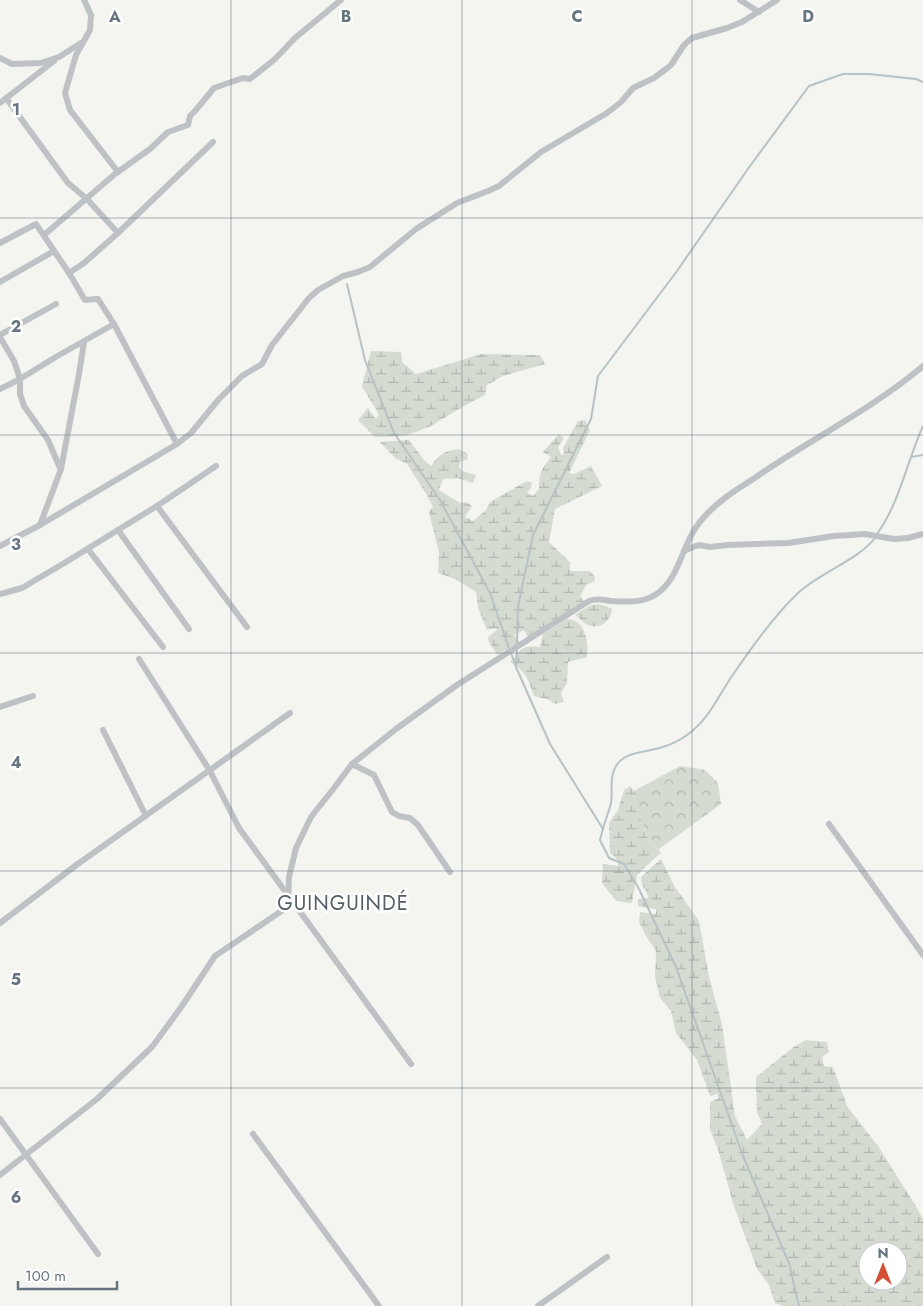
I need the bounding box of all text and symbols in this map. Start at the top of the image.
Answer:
text: A [108,5,121,28]
text: B [341,5,351,28]
text: C [571,5,583,28]
text: D [802,5,814,28]
text: 1 [12,98,20,121]
text: 2 [11,315,21,338]
text: 3 [11,533,21,556]
text: 4 [10,751,22,774]
district label: GUINGUINDÉ [277,889,409,918]
text: 5 [11,968,21,991]
text: 6 [11,1186,21,1209]
north arrow [858,1241,908,1291]
text: N [877,1243,889,1263]
scale bar [18,1258,116,1290]
text: 100 m [25,1265,66,1287]

